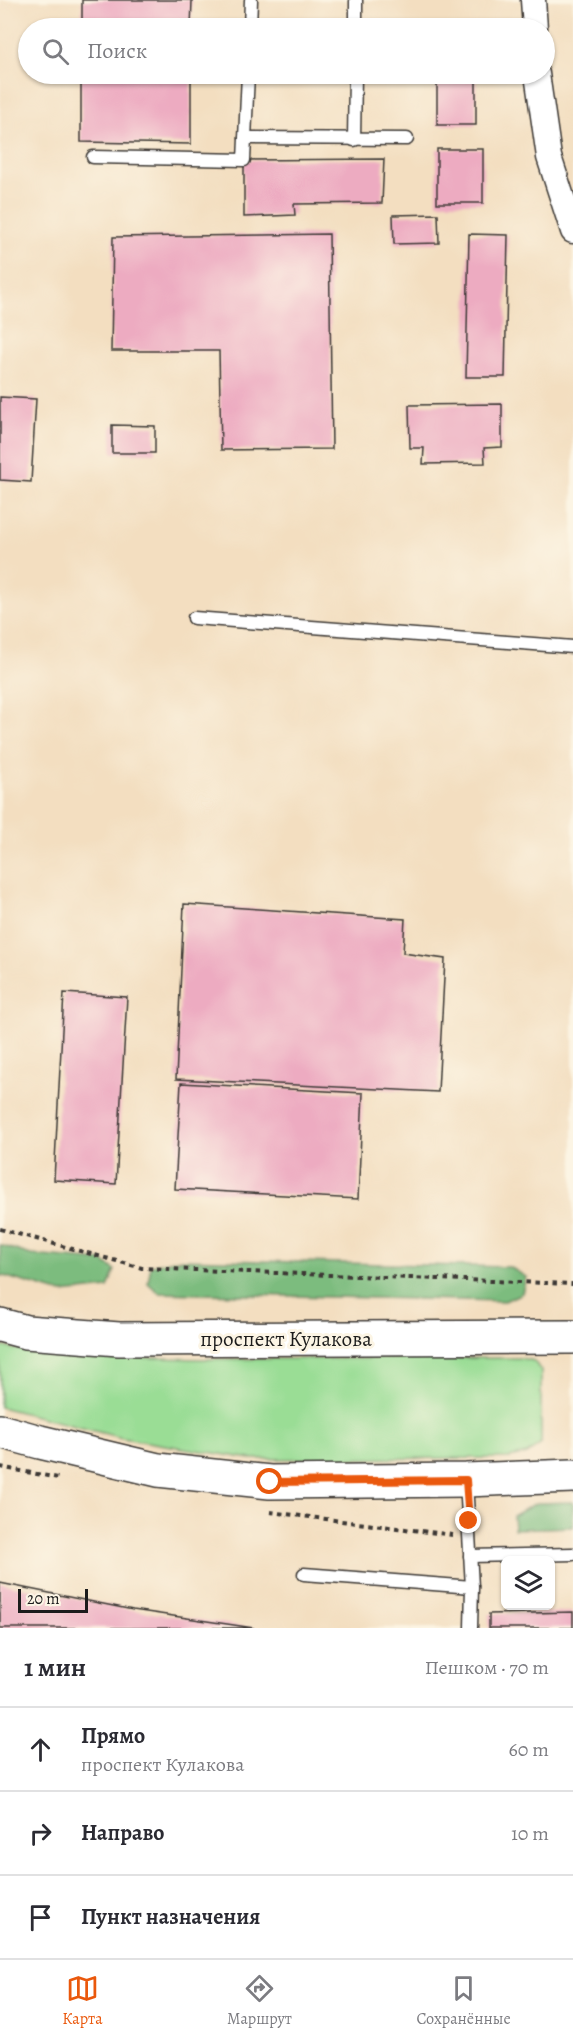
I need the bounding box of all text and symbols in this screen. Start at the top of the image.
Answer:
search box [18,18,555,84]
icon: search [39,35,72,68]
text: Поиск [87,36,147,66]
street label: проспект Кулакова [200,1325,372,1353]
route start [256,1468,282,1494]
route end [455,1507,481,1533]
map controls [501,1556,555,1610]
button: layers [501,1556,555,1610]
scale bar [18,1586,88,1614]
text: 20 m [27,1588,60,1610]
text: 1 мин [24,1650,86,1685]
text: Пешком · 70 m [425,1654,549,1681]
text: Прямо [81,1721,145,1751]
icon: ahead [24,1733,57,1766]
text: 60 m [509,1736,549,1763]
text: проспект Кулакова [81,1751,245,1778]
icon: right [24,1817,57,1850]
text: Направо [81,1818,164,1848]
text: 10 m [511,1820,549,1847]
icon: arrive [24,1901,57,1934]
text: Пункт назначения [81,1902,260,1932]
tab: Карта [62,1972,103,2030]
tab: Маршрут [227,1972,292,2030]
tab: Сохранённые [416,1972,511,2030]

